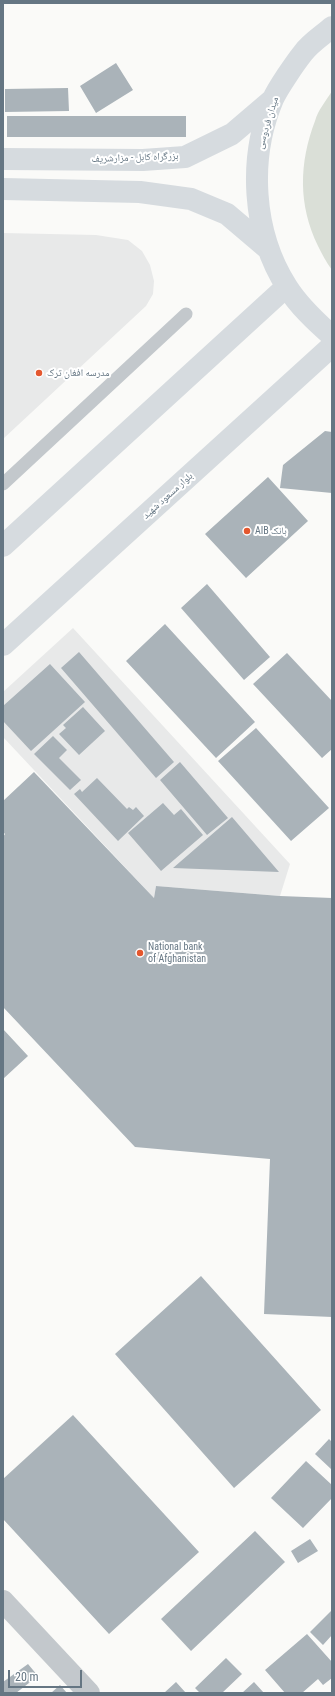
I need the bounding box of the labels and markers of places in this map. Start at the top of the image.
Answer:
place label: مدرسه افغان ترک [47,367,110,379]
marker: مدرسه افغان ترک [34,368,44,378]
place label: AIB بانک [255,525,287,537]
marker: AIB بانک [242,526,252,536]
place label: National bank of Afghanistan [148,941,206,964]
marker: National bank of Afghanistan [135,948,145,958]

